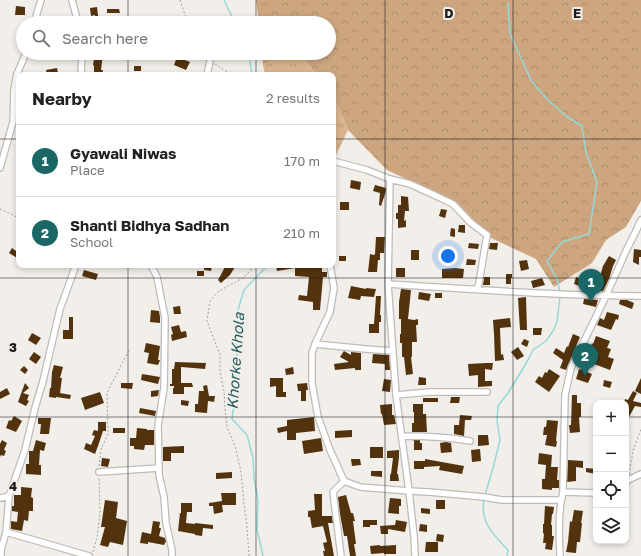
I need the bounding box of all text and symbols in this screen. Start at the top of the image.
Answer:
text: D [444,5,454,21]
text: E [573,5,581,21]
search box [16,16,336,60]
icon: search [30,27,52,49]
text: Search here [62,29,148,47]
text: Nearby [32,88,92,109]
text: 2 results [266,90,320,106]
text: Gyawali Niwas [70,144,176,162]
text: 1 [42,153,48,169]
text: 170 m [284,153,320,169]
text: Place [70,162,105,178]
text: Shanti Bidhya Sadhan [70,216,229,234]
text: 2 [41,225,49,241]
text: 210 m [283,225,320,241]
text: School [70,234,113,250]
your location [438,246,458,266]
pin: 1 [578,269,604,302]
water label: Khorke Khola [223,311,247,410]
text: 3 [9,339,17,355]
pin: 2 [572,343,598,376]
map controls [593,400,629,544]
button: + [593,400,629,436]
button: − [593,436,629,472]
button: locate [593,472,629,508]
text: 4 [9,478,17,494]
button: layers [593,508,629,544]

